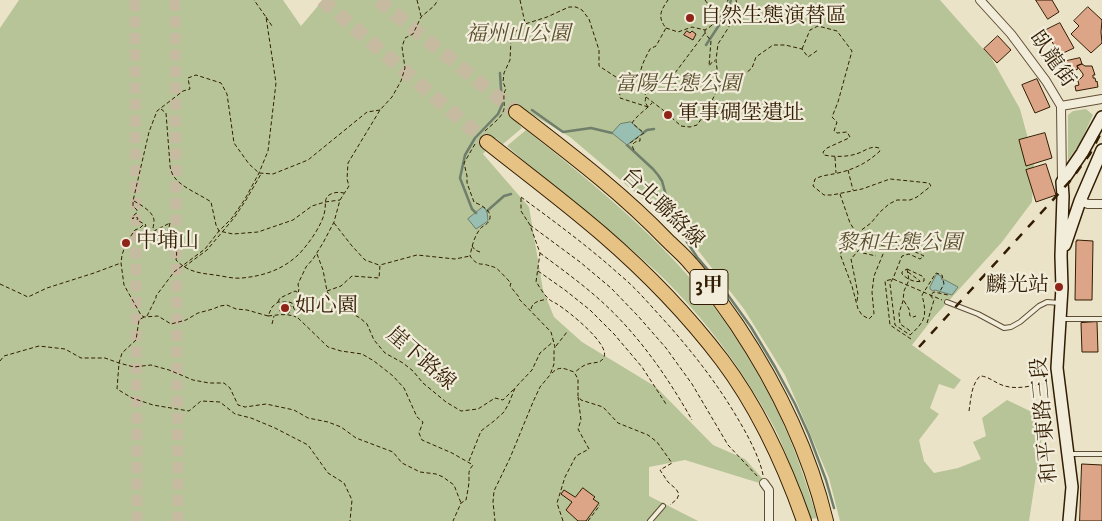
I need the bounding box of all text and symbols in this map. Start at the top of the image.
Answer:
place label: 自然生態演替區 [700,5,847,31]
marker: 自然生態演替區 [684,12,696,24]
park label: 福州山公園 [466,23,570,49]
street label: 臥龍街 [1023,27,1079,93]
park label: 富陽生態公園 [615,73,741,99]
place label: 軍事碉堡遺址 [678,102,804,128]
marker: 軍事碉堡遺址 [662,109,674,121]
street label: 台北聯絡線 [615,163,709,255]
place label: 中埔山 [136,230,199,256]
park label: 黎和生態公園 [836,232,962,258]
marker: 中埔山 [120,237,132,249]
road number: 3甲 [690,270,728,304]
place label: 麟光站 [986,274,1049,300]
marker: 麟光站 [1053,281,1065,293]
place label: 如心園 [295,295,358,321]
marker: 如心園 [279,302,291,314]
street label: 崖下路線 [380,323,460,397]
street label: 和平東路三段 [1028,356,1064,484]

